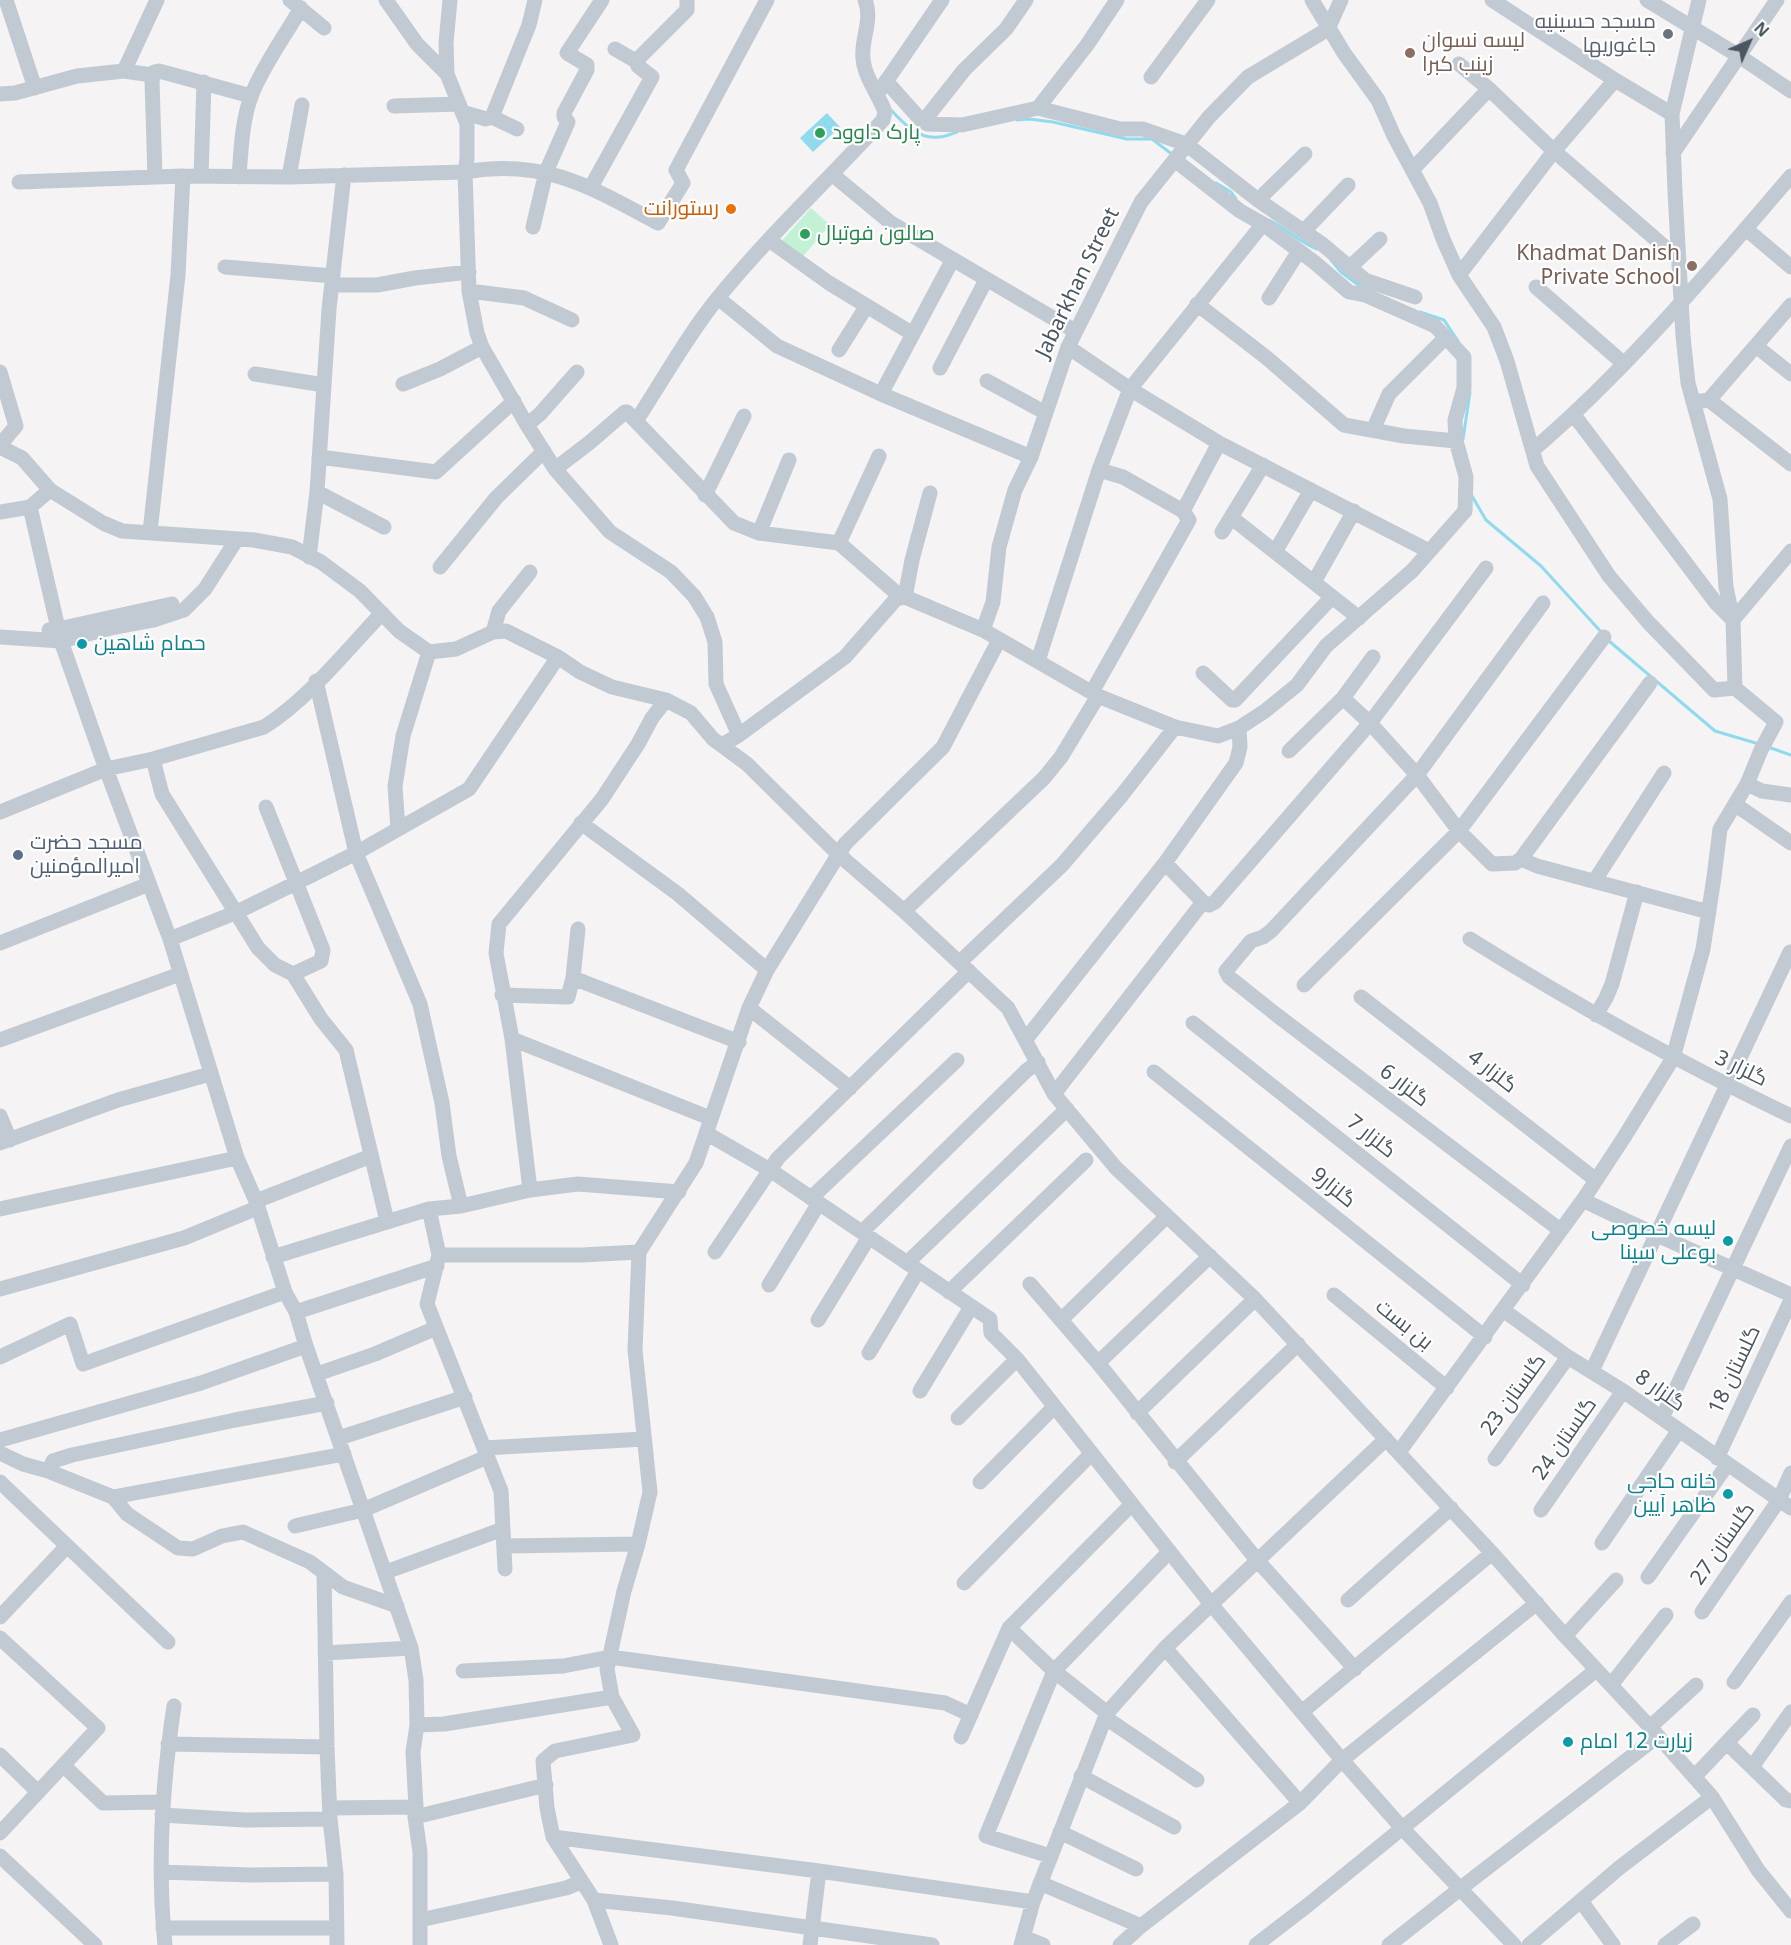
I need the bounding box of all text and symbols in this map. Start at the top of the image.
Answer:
place label: مسجد حسینیه جاغوریها [1535,9,1656,59]
north arrow [1719,12,1779,72]
text: N [1749,17,1774,42]
marker: مسجد حسینیه جاغوریها [1661,27,1675,41]
place label: لیسه نسوان زینب کبرا [1422,28,1525,78]
marker: لیسه نسوان زینب کبرا [1403,46,1417,60]
place label: پارک داوود [832,120,920,146]
marker: پارک داوود [813,126,827,140]
place label: رستورانت [644,196,719,222]
marker: رستورانت [724,202,738,216]
street label: Jabarkhan Street [1031,204,1125,362]
place label: صالون فوتبال [817,221,935,247]
marker: صالون فوتبال [798,227,812,241]
place label: Khadmat Danish Private School [1516,241,1680,291]
marker: Khadmat Danish Private School [1685,259,1699,273]
place label: حمام شاهین [94,631,206,657]
marker: حمام شاهین [75,637,89,651]
place label: مسجد حضرت امیرالمؤمنین [30,830,143,880]
marker: مسجد حضرت امیرالمؤمنین [11,848,25,862]
street label: گلزار 4 [1462,1045,1522,1099]
street label: گلزار 3 [1711,1045,1771,1093]
street label: گلزار 6 [1374,1059,1434,1113]
street label: گلزار 7 [1341,1110,1401,1164]
street label: گلزار9 [1306,1162,1360,1214]
place label: لیسه خصوصی بوعلی سینا [1591,1216,1716,1266]
marker: لیسه خصوصی بوعلی سینا [1721,1234,1735,1248]
street label: بن بست [1370,1294,1438,1356]
street label: گلستان 18 [1704,1322,1766,1418]
street label: گلستان 23 [1476,1349,1552,1441]
street label: گلزار 8 [1630,1365,1690,1417]
street label: گلستان 24 [1528,1393,1602,1485]
place label: خانه حاجی ظاهر آیین [1627,1469,1716,1519]
marker: خانه حاجی ظاهر آیین [1721,1487,1735,1501]
street label: گلستان 27 [1686,1498,1760,1590]
place label: زیارت 12 امام [1580,1729,1693,1755]
marker: زیارت 12 امام [1561,1735,1575,1749]

